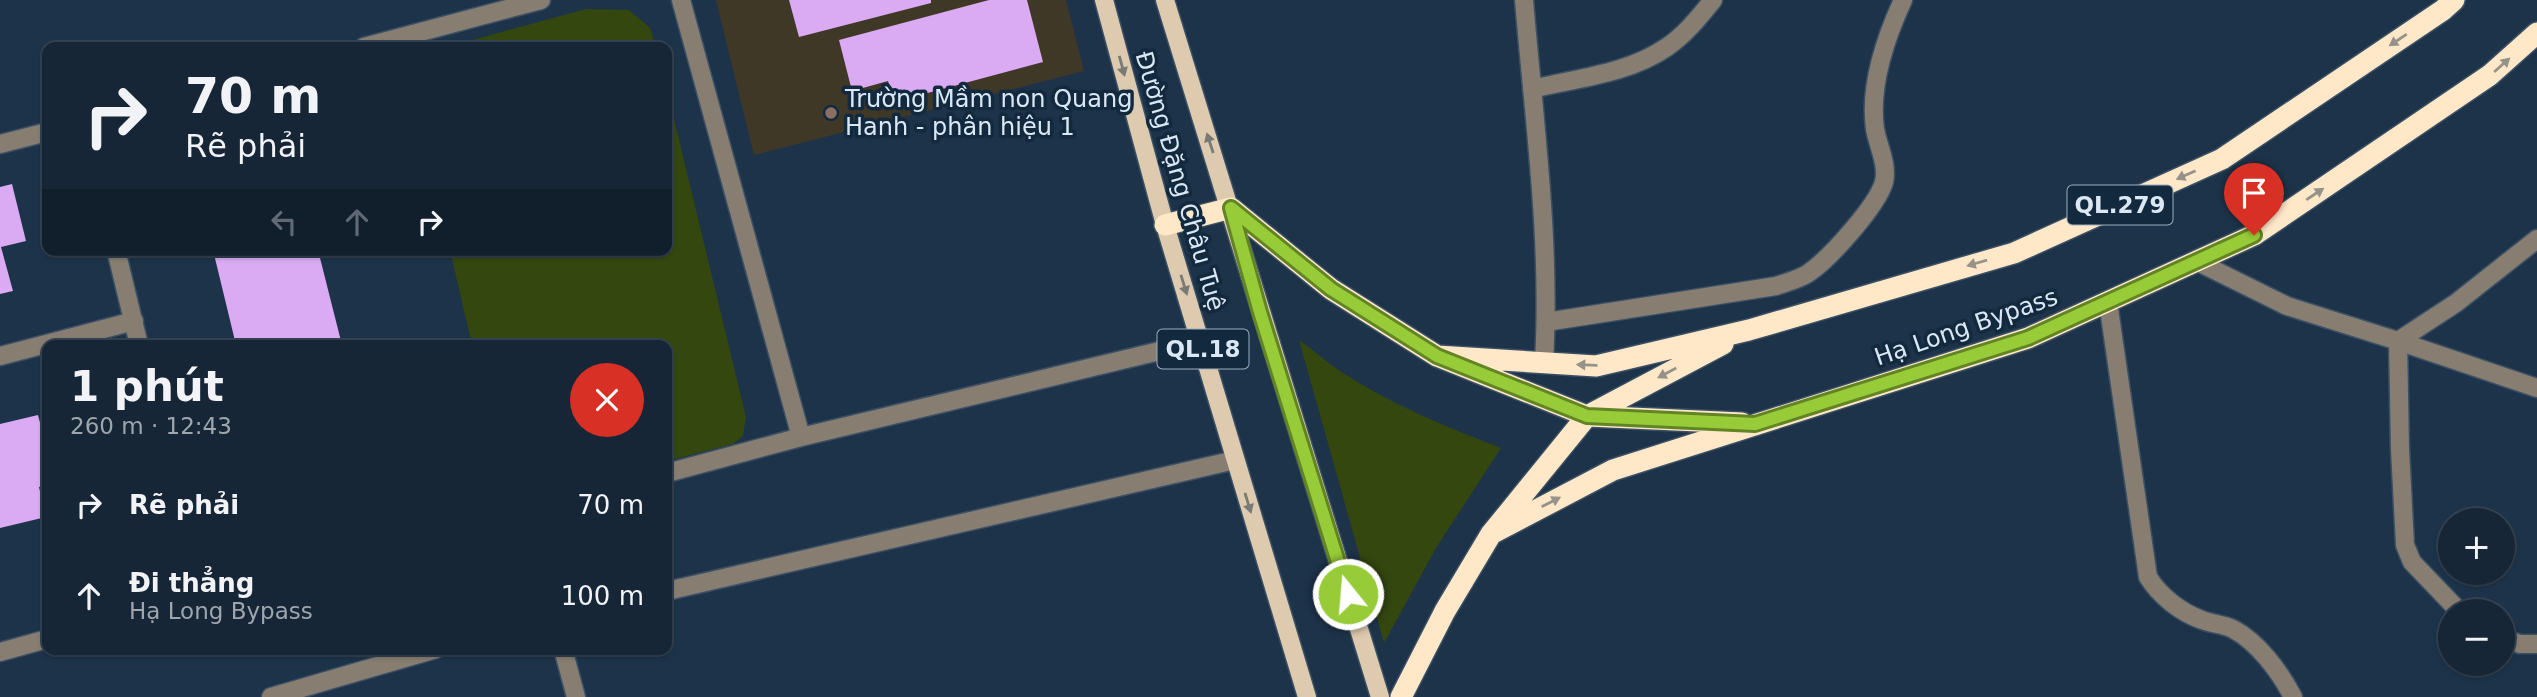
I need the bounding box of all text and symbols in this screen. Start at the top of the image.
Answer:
one-way arrow [2389,33,2408,46]
street label: Đường Đặng Châu Tuệ [1130,48,1230,314]
one-way arrow [1117,55,1128,77]
one-way arrow [2493,57,2511,73]
text: 70 m [185,68,321,125]
icon: right [70,70,161,161]
place label: Trường Mầm non Quang Hanh - phân hiệu 1 [844,85,1132,141]
marker: Trường Mầm non Quang Hanh - phân hiệu 1 [823,105,839,121]
text: Rẽ phải [185,127,306,165]
one-way arrow [1204,132,1215,153]
pin [2224,163,2284,235]
one-way arrow [2176,170,2197,181]
icon: arrive [2235,174,2273,212]
road number: QL.279 [2068,186,2172,224]
one-way arrow [2305,188,2324,201]
icon: left [265,203,303,241]
icon: ahead [338,203,376,241]
icon: right [411,203,449,241]
one-way arrow [1966,259,1987,269]
one-way arrow [1179,274,1189,295]
street label: Hạ Long Bypass [1871,283,2061,371]
road number: QL.18 [1158,330,1248,368]
one-way arrow [1576,359,1598,370]
text: 1 phút [70,362,224,411]
button: close [570,363,644,437]
one-way arrow [1657,368,1677,379]
text: 260 m · 12:43 [70,413,232,439]
icon: right [70,486,108,524]
text: Rẽ phải [129,490,239,520]
text: 70 m [577,490,644,520]
one-way arrow [1244,493,1254,514]
one-way arrow [1541,497,1561,508]
map controls [2438,508,2515,676]
button: + [2438,508,2515,585]
position arrow [1311,557,1385,631]
text: Đi thẳng [129,568,254,598]
icon: ahead [70,577,108,615]
text: 100 m [561,581,644,611]
text: Hạ Long Bypass [129,598,313,624]
button: − [2438,599,2515,676]

